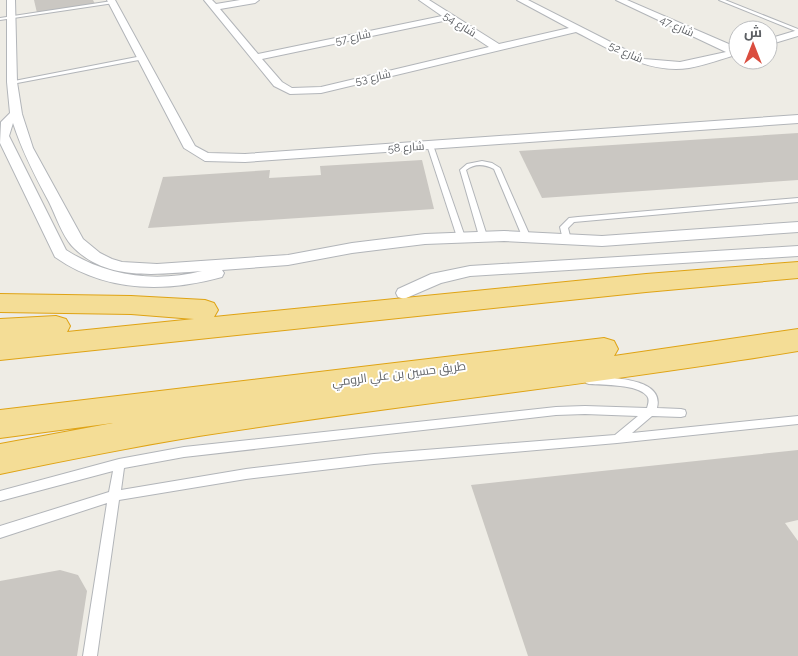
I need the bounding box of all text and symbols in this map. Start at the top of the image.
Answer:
street label: شارع 54 [440,9,479,40]
street label: شارع 47 [657,13,696,41]
north arrow [728,20,778,70]
text: ش [744,24,762,41]
street label: شارع 57 [334,27,372,49]
street label: شارع 52 [606,39,645,67]
street label: شارع 53 [354,67,392,89]
street label: شارع 58 [387,140,425,156]
street label: طريق حسين بن علي الرومي [331,359,467,392]

